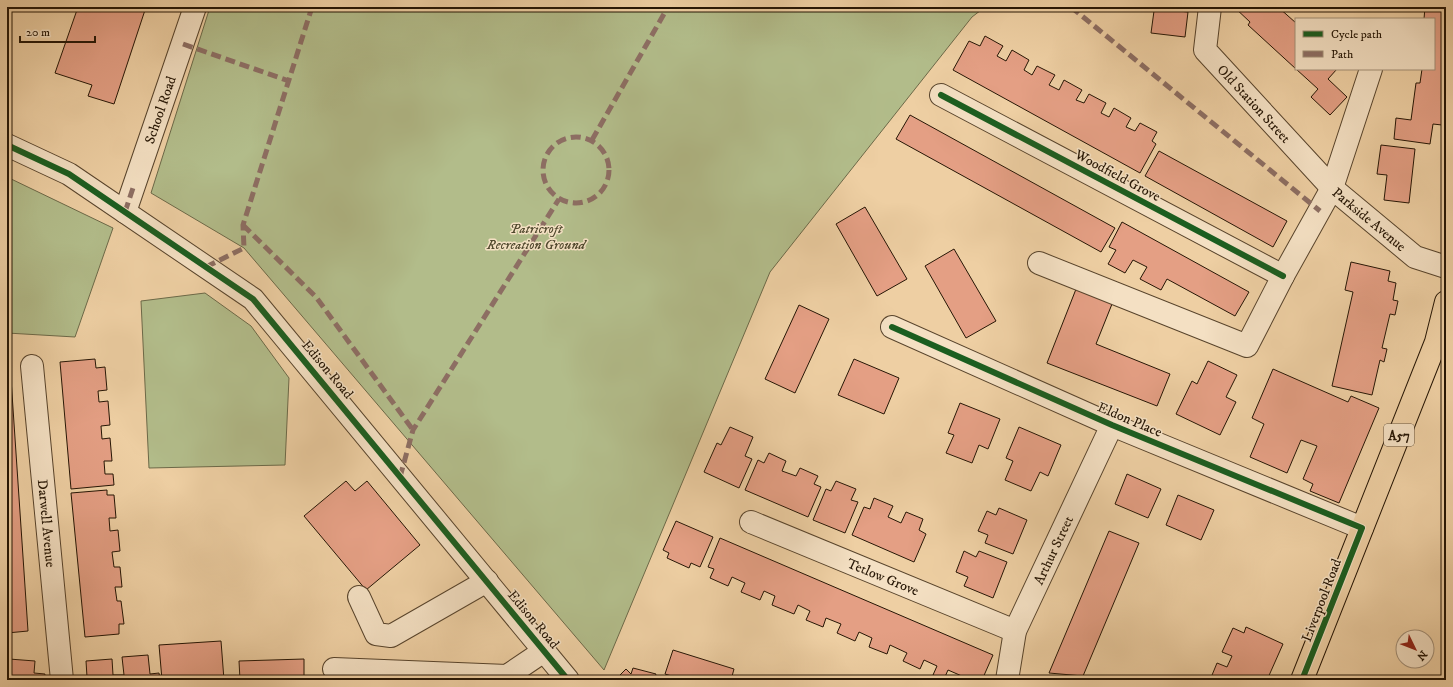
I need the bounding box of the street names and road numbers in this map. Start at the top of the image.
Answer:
street label: Old Station Street [1213,61,1294,148]
street label: School Road [141,74,181,146]
street label: Woodfield Grove [1071,145,1164,206]
street label: Parkside Avenue [1328,184,1410,256]
street label: Edison Road [297,337,357,403]
street label: Eldon Place [1095,398,1165,442]
road number: A57 [1384,424,1414,446]
street label: Darwell Avenue [33,479,59,568]
street label: Arthur Street [1030,513,1078,588]
street label: Tetlow Grove [844,555,922,600]
street label: Liverpool Road [1298,556,1346,644]
street label: Edison Road [503,587,563,653]

